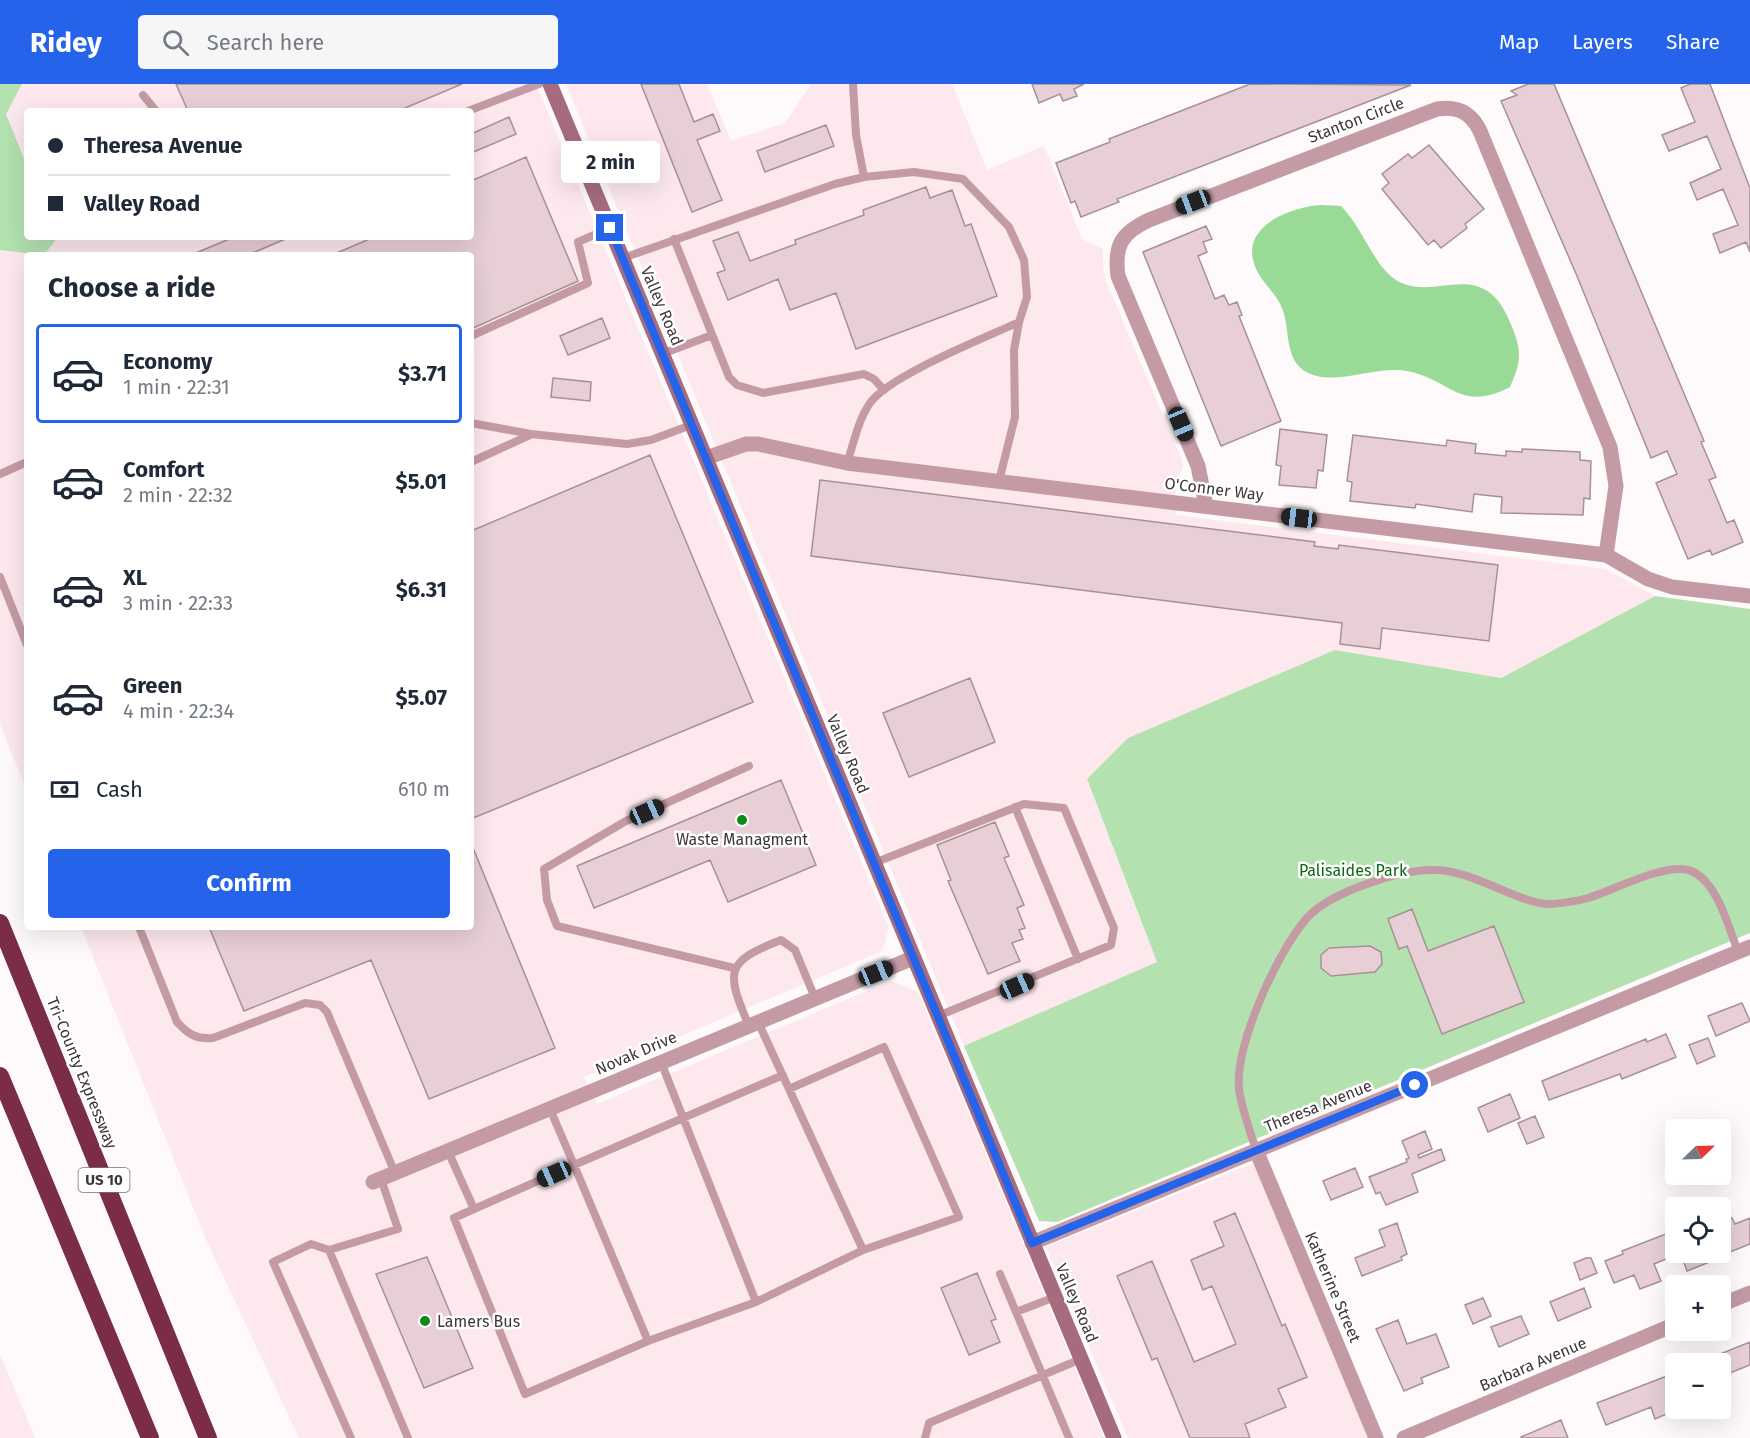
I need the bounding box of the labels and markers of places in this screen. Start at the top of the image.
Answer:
marker: Waste Managment [735,813,749,827]
place label: Waste Managment [676,830,808,849]
place label: Lamers Bus [437,1312,520,1331]
marker: Lamers Bus [418,1314,432,1328]

